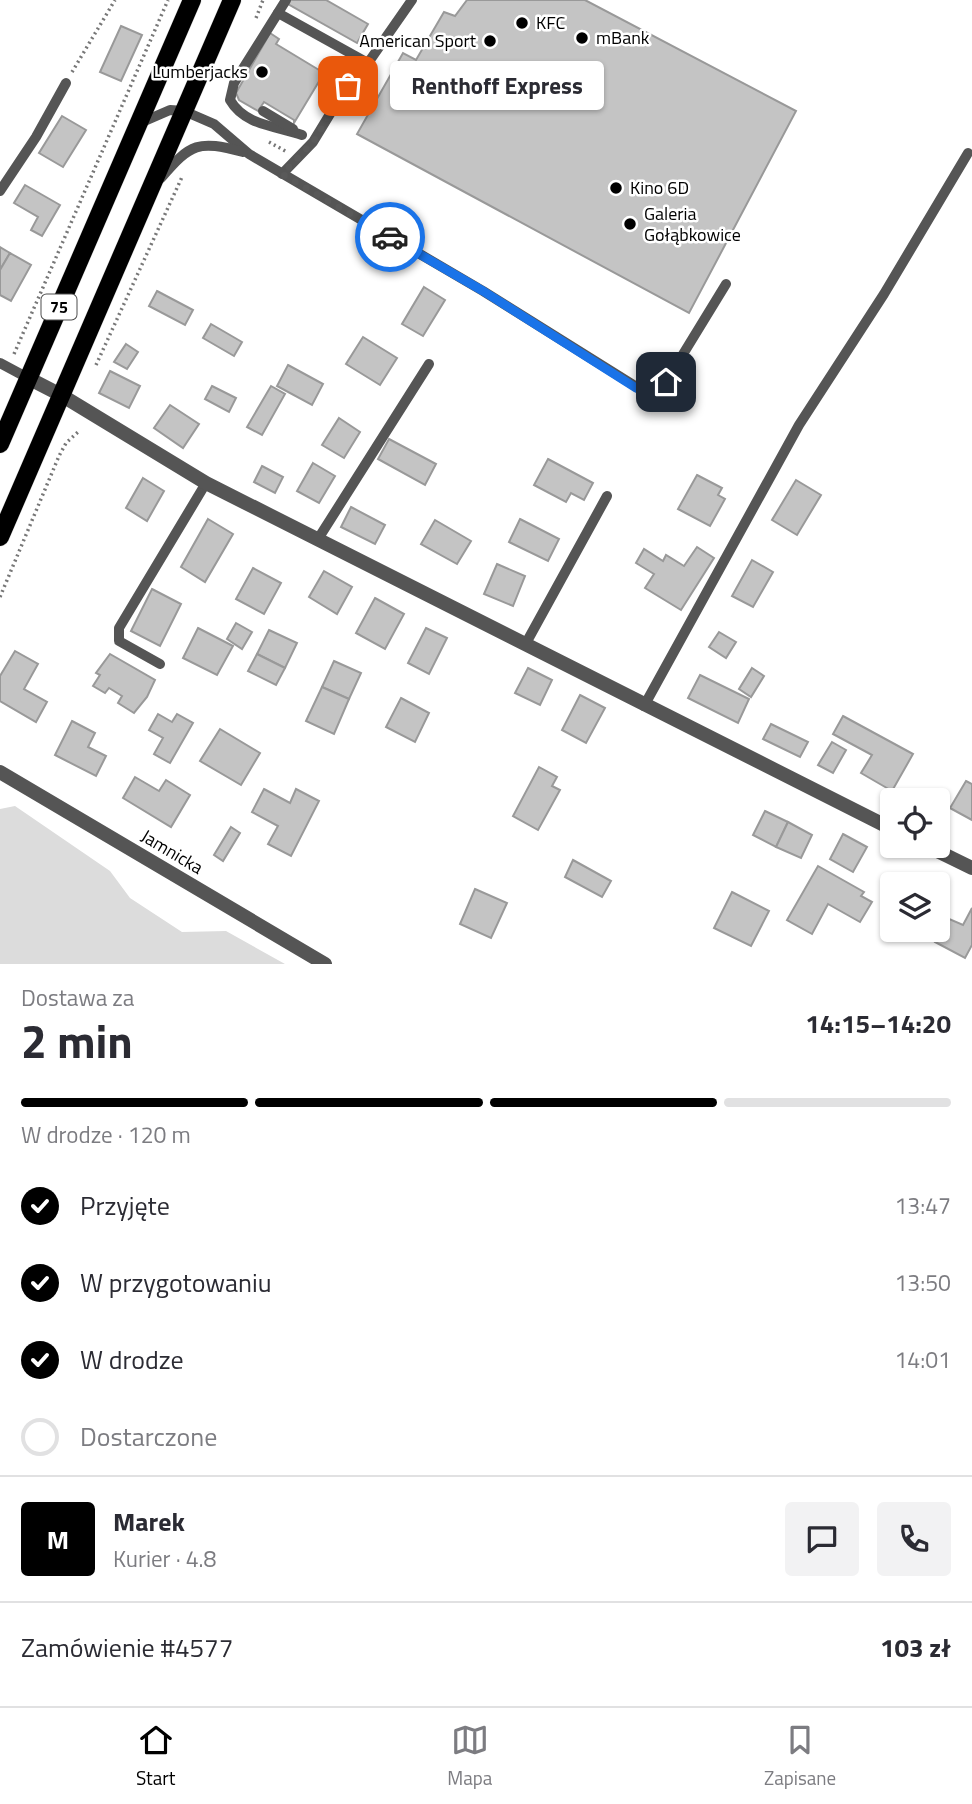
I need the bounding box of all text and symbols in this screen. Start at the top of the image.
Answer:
place label: KFC [536,9,566,36]
marker: KFC [514,15,530,31]
place label: mBank [596,24,650,51]
place label: American Sport [359,27,477,54]
marker: mBank [574,30,590,46]
marker: American Sport [482,33,498,49]
pin [318,56,378,116]
place label: Lumberjacks [152,58,248,85]
callout: Renthoff Express [390,62,604,110]
marker: Lumberjacks [254,64,270,80]
icon: bag [329,67,367,105]
text: Renthoff Express [411,68,583,103]
place label: Kino 6D [630,174,689,201]
marker: Kino 6D [608,180,624,196]
place label: Galeria Gołąbkowice [644,200,741,248]
courier [355,202,425,272]
marker: Galeria Gołąbkowice [622,216,638,232]
icon: car [371,218,409,256]
road number: 75 [42,294,76,320]
pin [636,352,696,412]
icon: home [647,363,685,401]
map controls [880,788,950,942]
button: locate [880,788,950,858]
street label: Jamnicka [136,822,208,881]
button: layers [880,872,950,942]
text: Dostawa za [21,980,134,1015]
text: 14:15–14:20 [805,1004,951,1043]
text: 2 min [21,1006,133,1076]
text: W drodze · 120 m [21,1117,191,1152]
text: Przyjęte [80,1186,170,1225]
icon: check [21,1187,59,1225]
text: 13:47 [894,1188,951,1223]
text: W przygotowaniu [80,1263,271,1302]
icon: check [21,1264,59,1302]
text: 13:50 [894,1265,951,1300]
text: W drodze [80,1340,184,1379]
icon: check [21,1341,59,1379]
text: 14:01 [894,1342,951,1377]
text: Dostarczone [80,1417,217,1456]
text: Marek [113,1502,185,1541]
button: chat [785,1502,859,1576]
button: phone [877,1502,951,1576]
text: M [47,1520,69,1559]
text: Kurier · 4.8 [113,1541,216,1576]
text: Zamówienie #4577 [21,1628,233,1667]
text: 103 zł [880,1628,951,1667]
tab: Start [136,1721,175,1792]
tab: Mapa [447,1721,492,1792]
tab: Zapisane [764,1721,836,1792]

